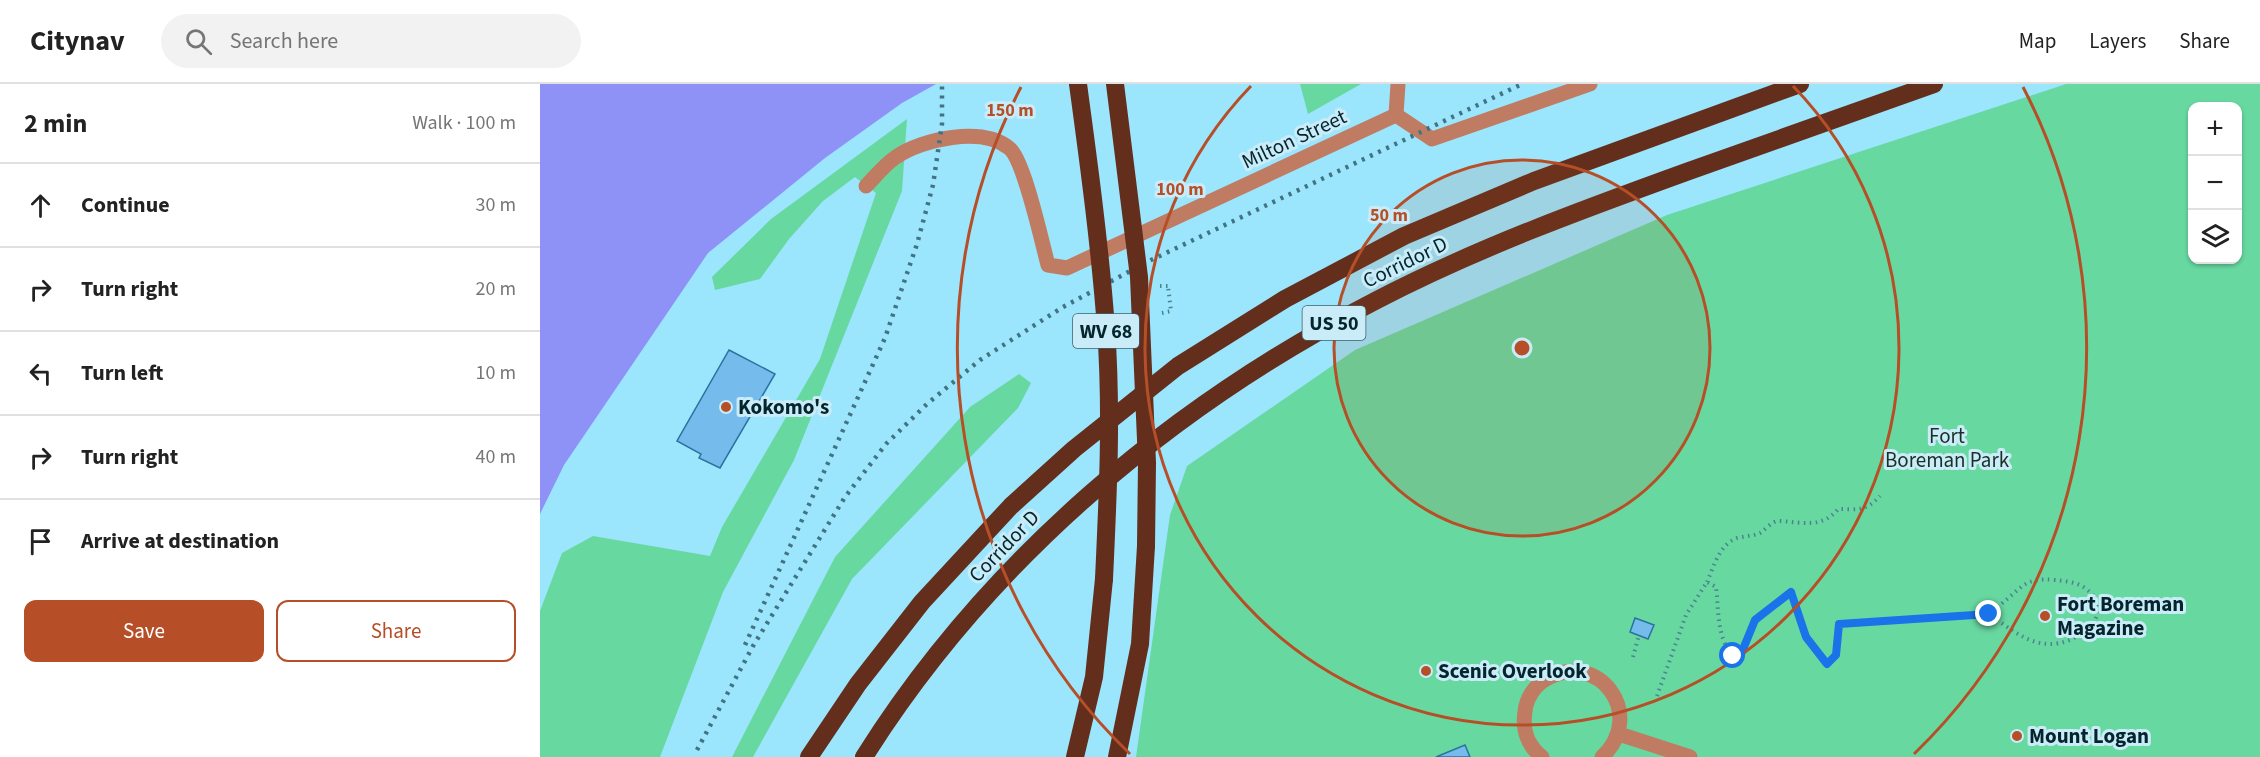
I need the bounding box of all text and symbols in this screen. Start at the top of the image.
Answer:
search box [161,14,581,68]
text: Citynav [30,21,125,61]
icon: search [182,25,215,58]
text: Search here [230,25,338,57]
text: Map [2019,26,2056,56]
text: Layers [2089,26,2146,56]
text: Share [2179,26,2230,56]
text: 150 m [986,98,1034,123]
street label: Milton Street [1237,102,1351,176]
map controls [2188,102,2242,264]
button: + [2188,102,2242,156]
text: 2 min [24,105,87,142]
text: Walk · 100 m [412,109,516,137]
button: − [2188,156,2242,210]
text: 100 m [1156,177,1204,202]
icon: ahead [24,189,57,222]
text: Continue [81,189,170,221]
text: 30 m [476,191,516,219]
text: 50 m [1370,203,1408,228]
button: layers [2188,210,2242,264]
street label: Corridor D [1358,229,1452,295]
icon: right [24,273,57,306]
text: Turn right [81,273,178,305]
text: 20 m [476,275,516,303]
road number: US 50 [1302,306,1366,340]
road number: WV 68 [1073,314,1139,348]
centre of rings [1512,338,1532,358]
icon: left [24,357,57,390]
text: Turn left [81,357,163,389]
text: 10 m [476,359,516,387]
place label: Kokomo's [738,392,829,422]
marker: Kokomo's [719,400,733,414]
park label: Fort Boreman Park [1885,421,2010,475]
icon: right [24,441,57,474]
text: Turn right [81,441,178,473]
text: 40 m [476,443,516,471]
street label: Corridor D [962,503,1046,589]
icon: arrive [24,525,57,558]
text: Arrive at destination [81,525,279,557]
place label: Fort Boreman Magazine [2057,589,2184,643]
button: Save [24,600,264,662]
button: Share [276,600,516,662]
route end [1975,600,2001,626]
marker: Fort Boreman Magazine [2038,609,2052,623]
route start [1719,642,1745,668]
place label: Scenic Overlook [1438,656,1587,686]
marker: Scenic Overlook [1419,664,1433,678]
place label: Mount Logan [2029,721,2149,751]
marker: Mount Logan [2010,729,2024,743]

